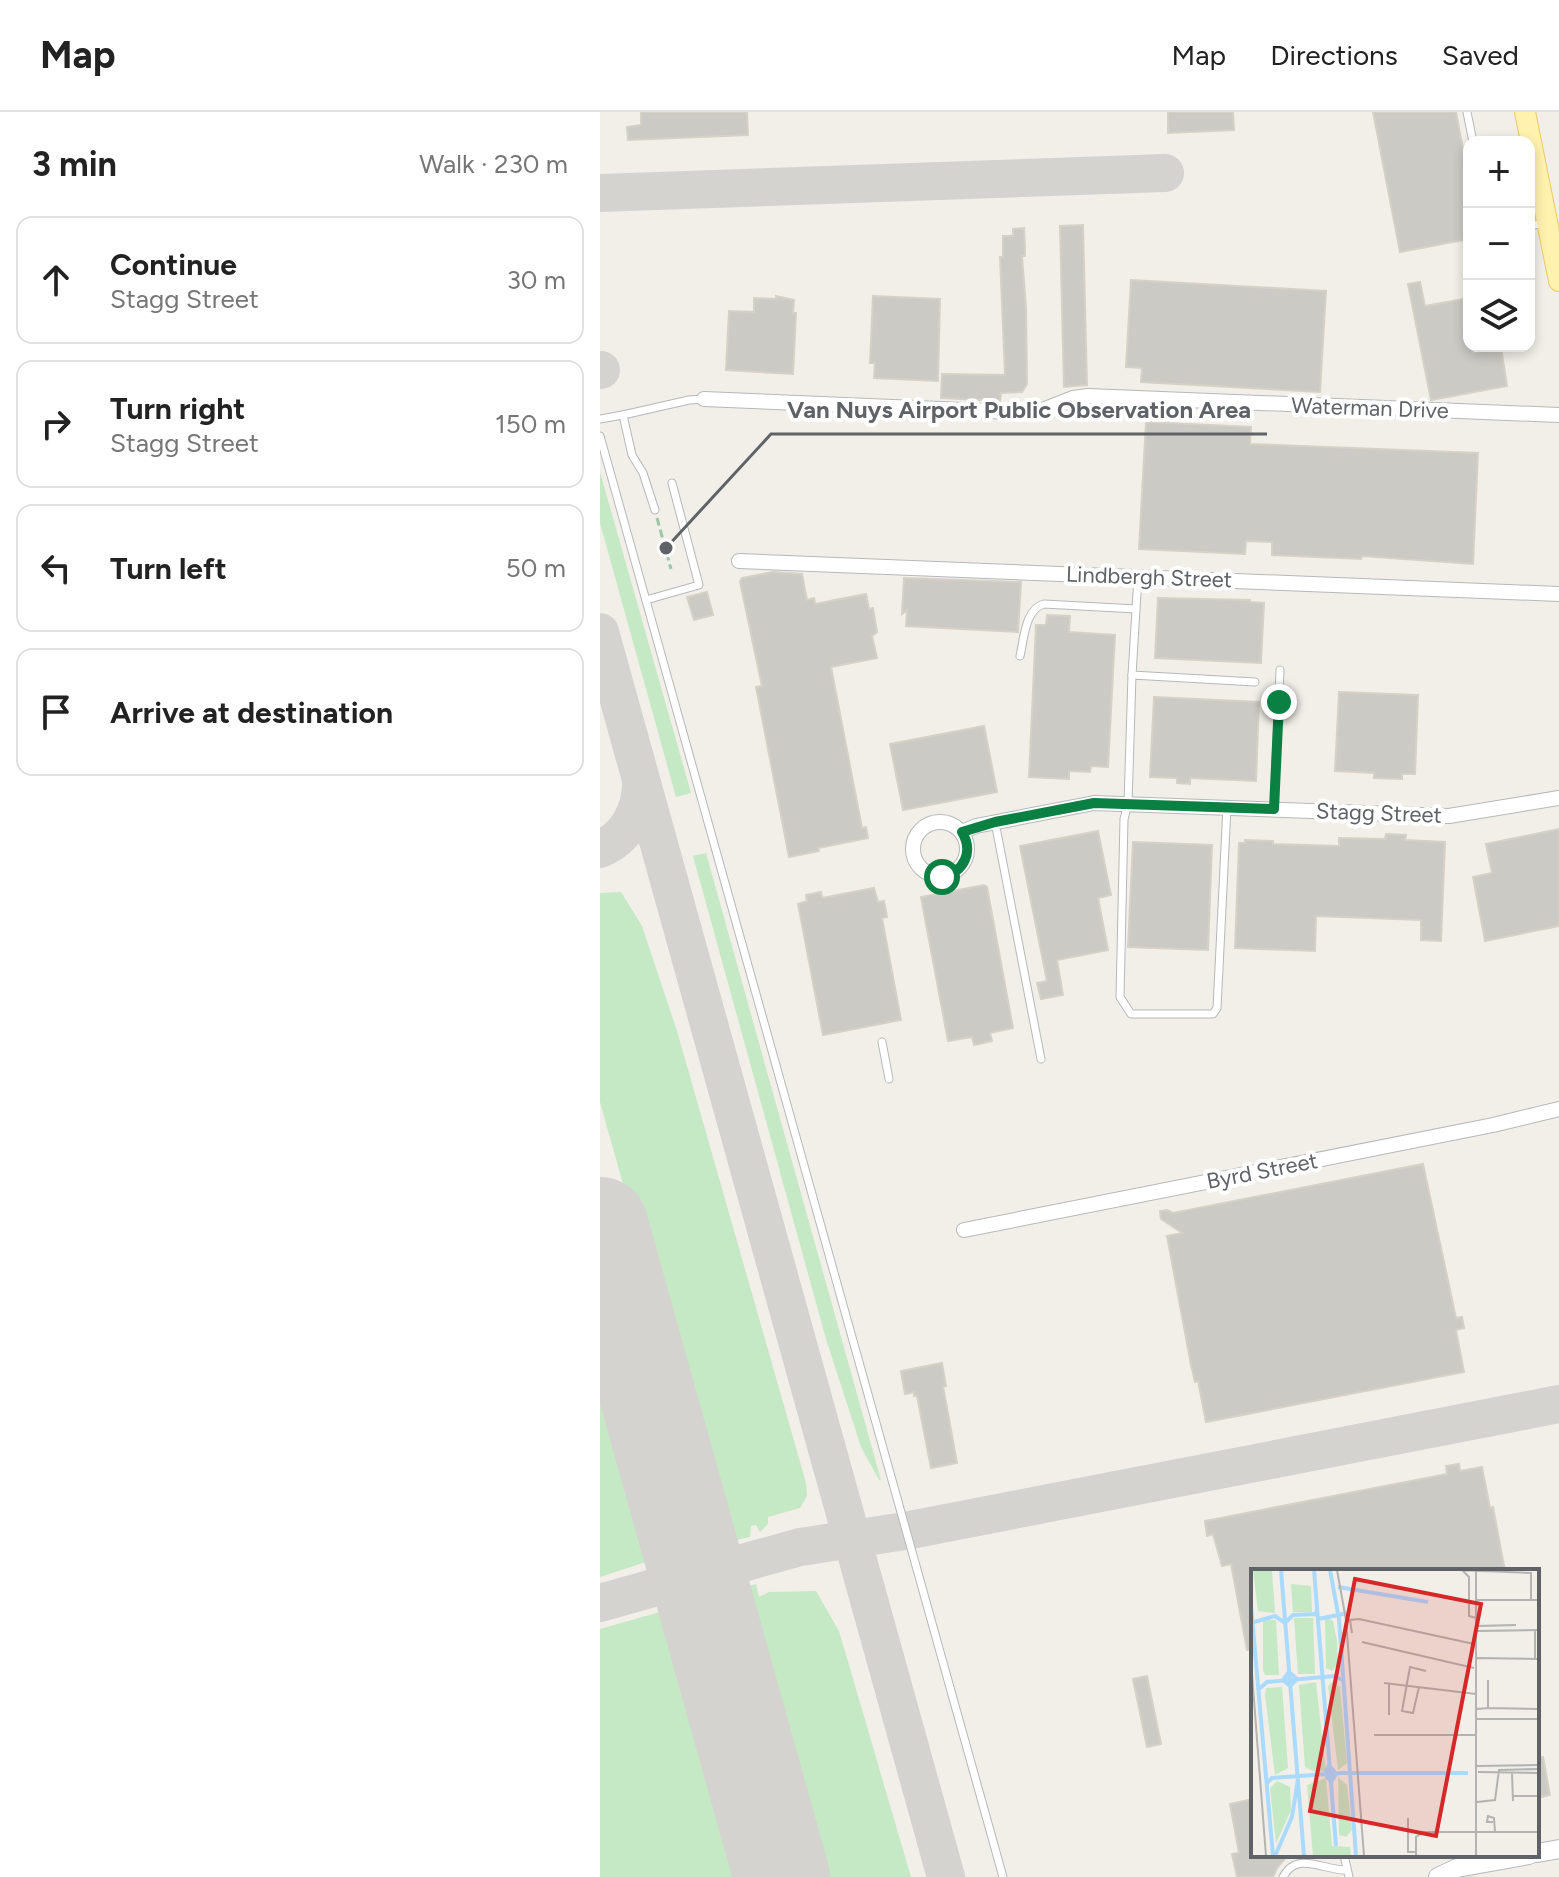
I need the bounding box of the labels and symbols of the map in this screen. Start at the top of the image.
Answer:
callout: Van Nuys Airport Public Observation Area [771,386,1267,434]
street label: Waterman Drive [1291,392,1449,424]
text: Van Nuys Airport Public Observation Area [787,395,1251,424]
street label: Lindbergh Street [1065,561,1233,593]
route end [1261,684,1297,720]
street label: Stagg Street [1316,797,1442,829]
route start [924,859,960,895]
street label: Byrd Street [1204,1147,1320,1195]
inset map [1251,1569,1539,1857]

